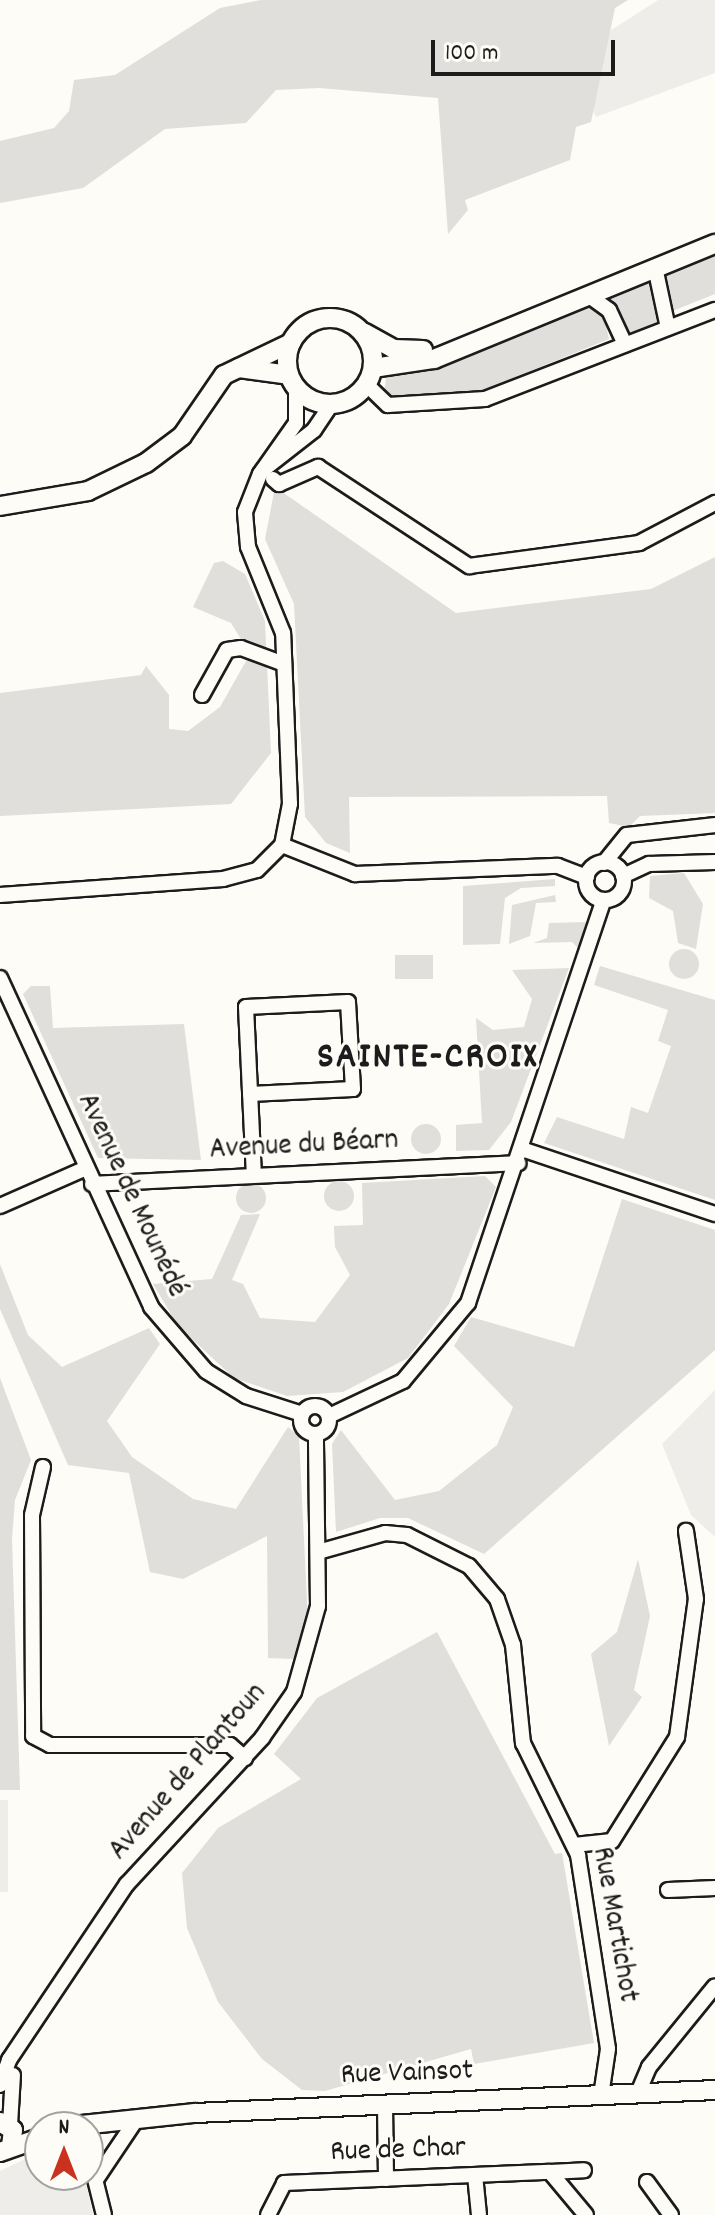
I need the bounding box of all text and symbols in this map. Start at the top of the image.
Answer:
scale bar [435,24,619,74]
text: 100 m [445,37,498,71]
district label: SAINTE-CROIX [317,1036,539,1082]
street label: Avenue de Mounédé [67,1088,193,1304]
street label: Avenue du Béarn [209,1124,399,1170]
street label: Avenue de Plantoun [102,1677,276,1869]
street label: Rue Martichot [582,1844,644,2006]
street label: Rue Vainsot [340,2055,474,2095]
north arrow [24,2111,104,2191]
text: N [59,2113,69,2144]
street label: Rue de Char [330,2132,466,2172]

